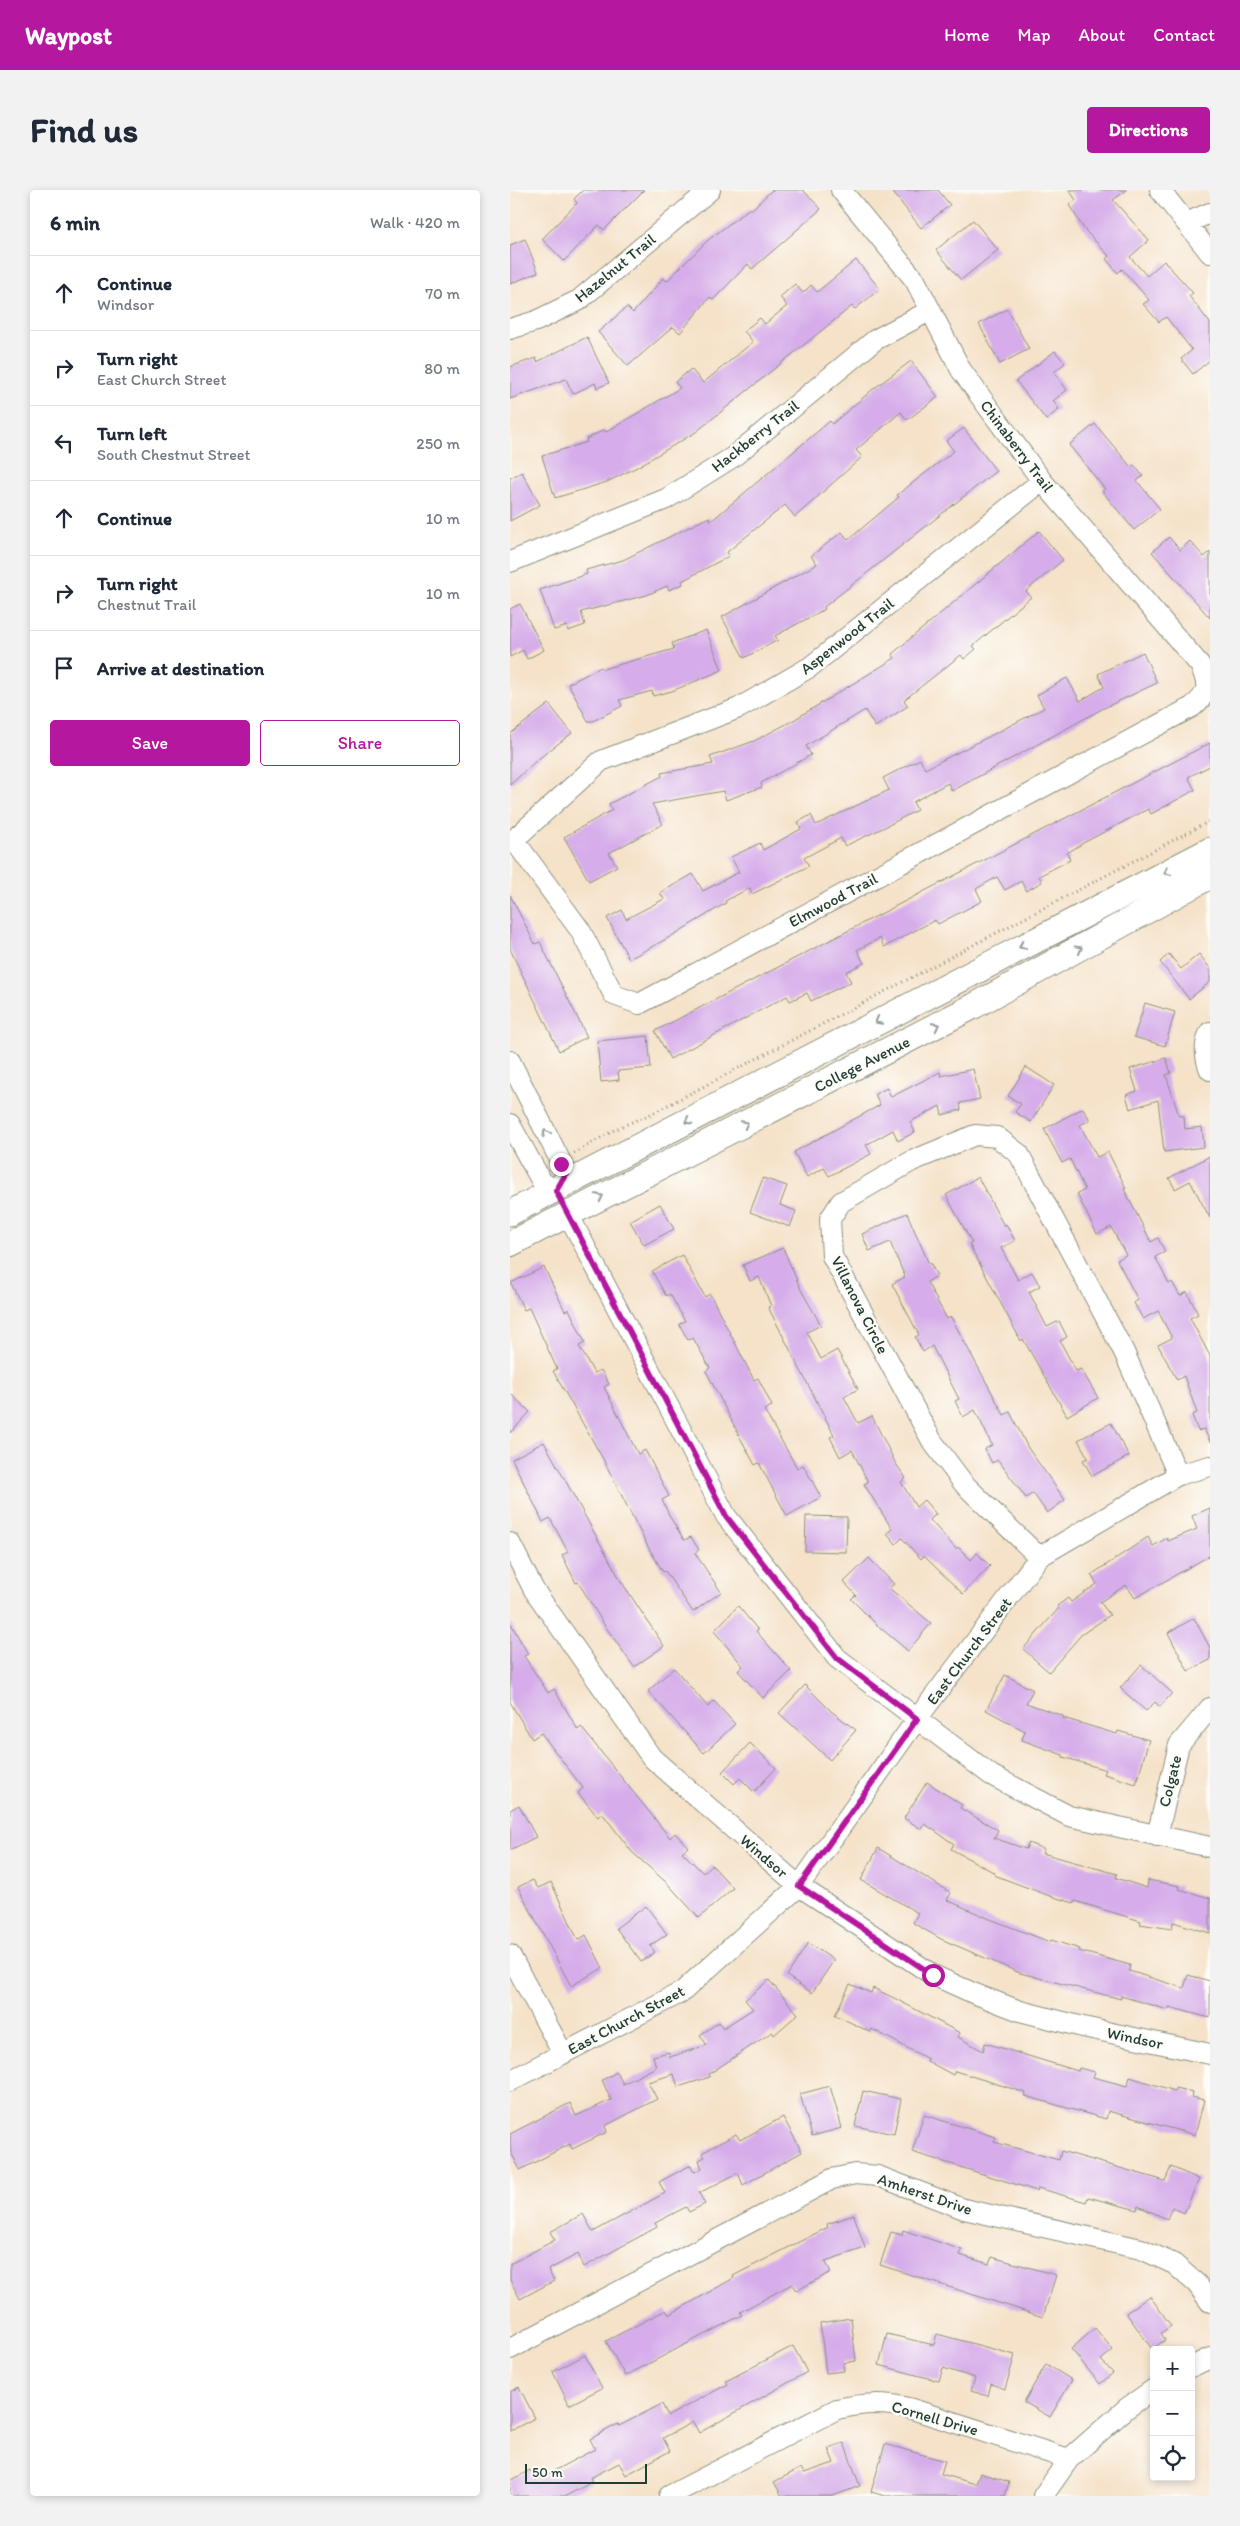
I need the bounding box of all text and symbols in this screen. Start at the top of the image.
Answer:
text: Waypost [25,21,112,50]
text: Home [944,24,990,46]
text: Map [1018,24,1051,46]
text: About [1079,24,1125,46]
text: Contact [1153,24,1215,46]
button: Directions [1087,107,1210,153]
text: Find us [30,109,138,151]
text: 6 min [50,210,100,235]
text: Walk · 420 m [370,213,460,232]
street label: Hazelnut Trail [571,229,660,306]
text: Continue [97,272,172,295]
icon: ahead [50,279,78,307]
text: 70 m [425,284,460,303]
text: Windsor [97,295,154,314]
text: Turn right [97,347,178,370]
icon: right [50,354,78,382]
text: 80 m [424,359,460,378]
text: East Church Street [97,370,226,389]
street label: Hackberry Trail [707,396,803,476]
street label: Chinaberry Trail [976,396,1058,496]
text: Turn left [97,422,167,445]
icon: left [50,429,78,457]
text: 250 m [416,434,460,453]
text: South Chestnut Street [97,445,251,464]
icon: ahead [50,504,78,532]
text: Continue [97,507,172,530]
text: 10 m [426,509,460,528]
text: Turn right [97,572,178,595]
icon: right [50,579,78,607]
text: 10 m [426,584,460,603]
street label: Aspenwood Trail [796,593,898,678]
text: Chestnut Trail [97,595,196,614]
icon: arrive [50,654,78,682]
text: Arrive at destination [97,657,264,680]
button: Save [50,720,250,766]
button: Share [260,720,460,766]
one-way arrow [1163,866,1172,876]
street label: Elmwood Trail [785,868,881,931]
one-way arrow [1018,940,1027,950]
one-way arrow [1074,945,1083,955]
one-way arrow [874,1015,883,1025]
one-way arrow [931,1022,940,1032]
street label: College Avenue [811,1032,913,1096]
one-way arrow [684,1115,693,1125]
one-way arrow [740,1120,749,1130]
one-way arrow [542,1129,552,1138]
route end [550,1153,573,1176]
one-way arrow [594,1193,603,1203]
street label: Villanova Circle [827,1253,893,1357]
street label: East Church Street [922,1594,1016,1708]
street label: Colgate [1154,1753,1186,1809]
street label: Windsor [736,1830,792,1882]
route start [922,1964,945,1987]
street label: East Church Street [564,1981,688,2059]
street label: Windsor [1105,2023,1166,2053]
street label: Amherst Drive [875,2169,975,2219]
map controls [1150,2346,1195,2481]
button: + [1150,2346,1195,2391]
button: − [1150,2391,1195,2436]
street label: Cornell Drive [889,2397,981,2439]
button: locate [1150,2436,1195,2481]
scale bar [525,2461,648,2484]
text: 50 m [532,2464,563,2481]

